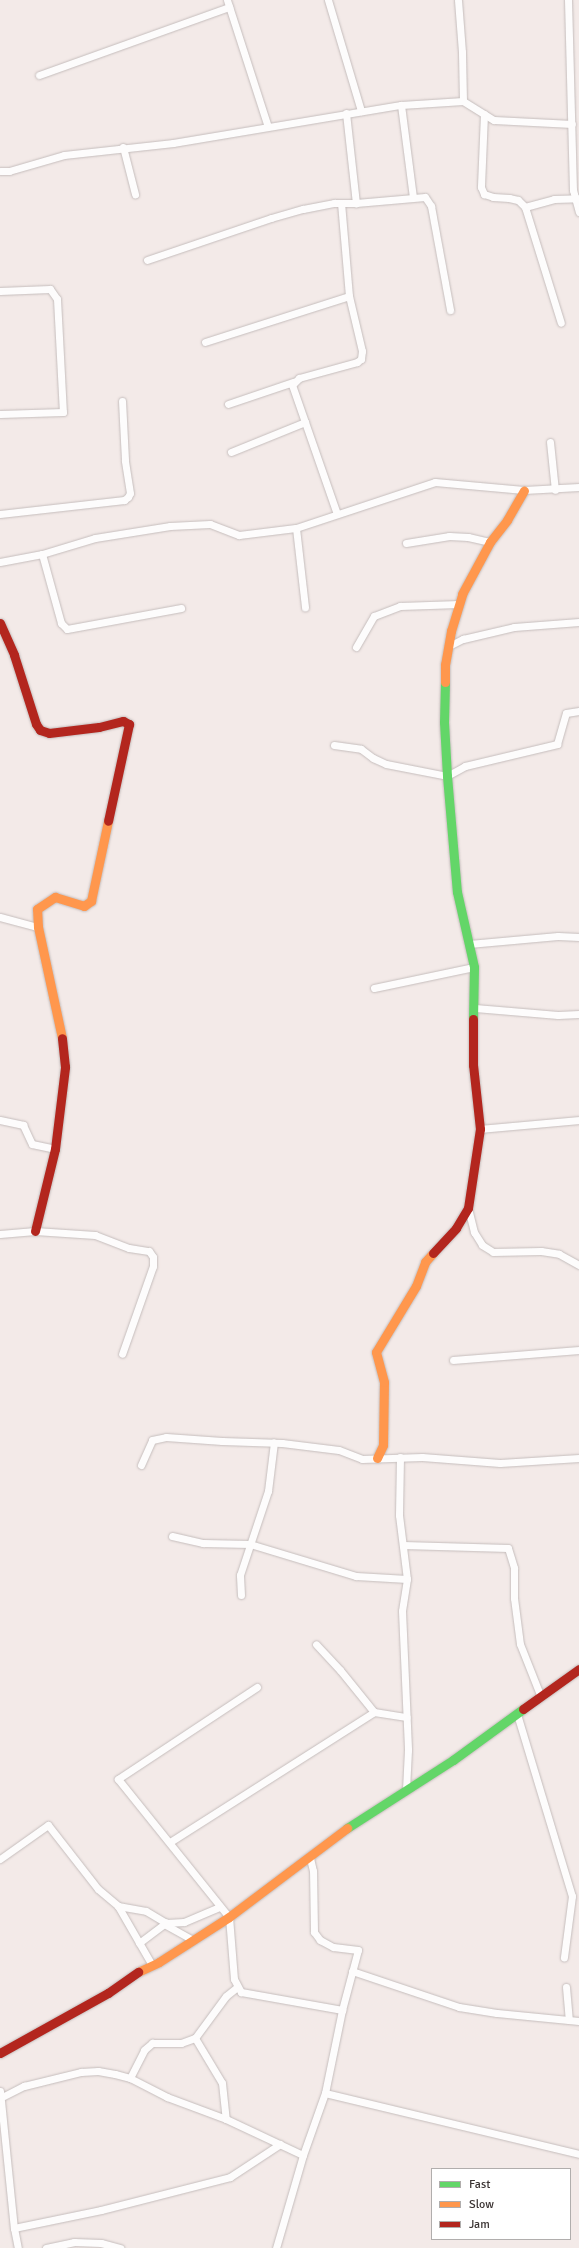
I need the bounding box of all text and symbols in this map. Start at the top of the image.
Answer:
legend [431,2168,571,2240]
text: Fast [469,2177,490,2192]
text: Slow [469,2197,494,2212]
text: Jam [469,2217,490,2232]

